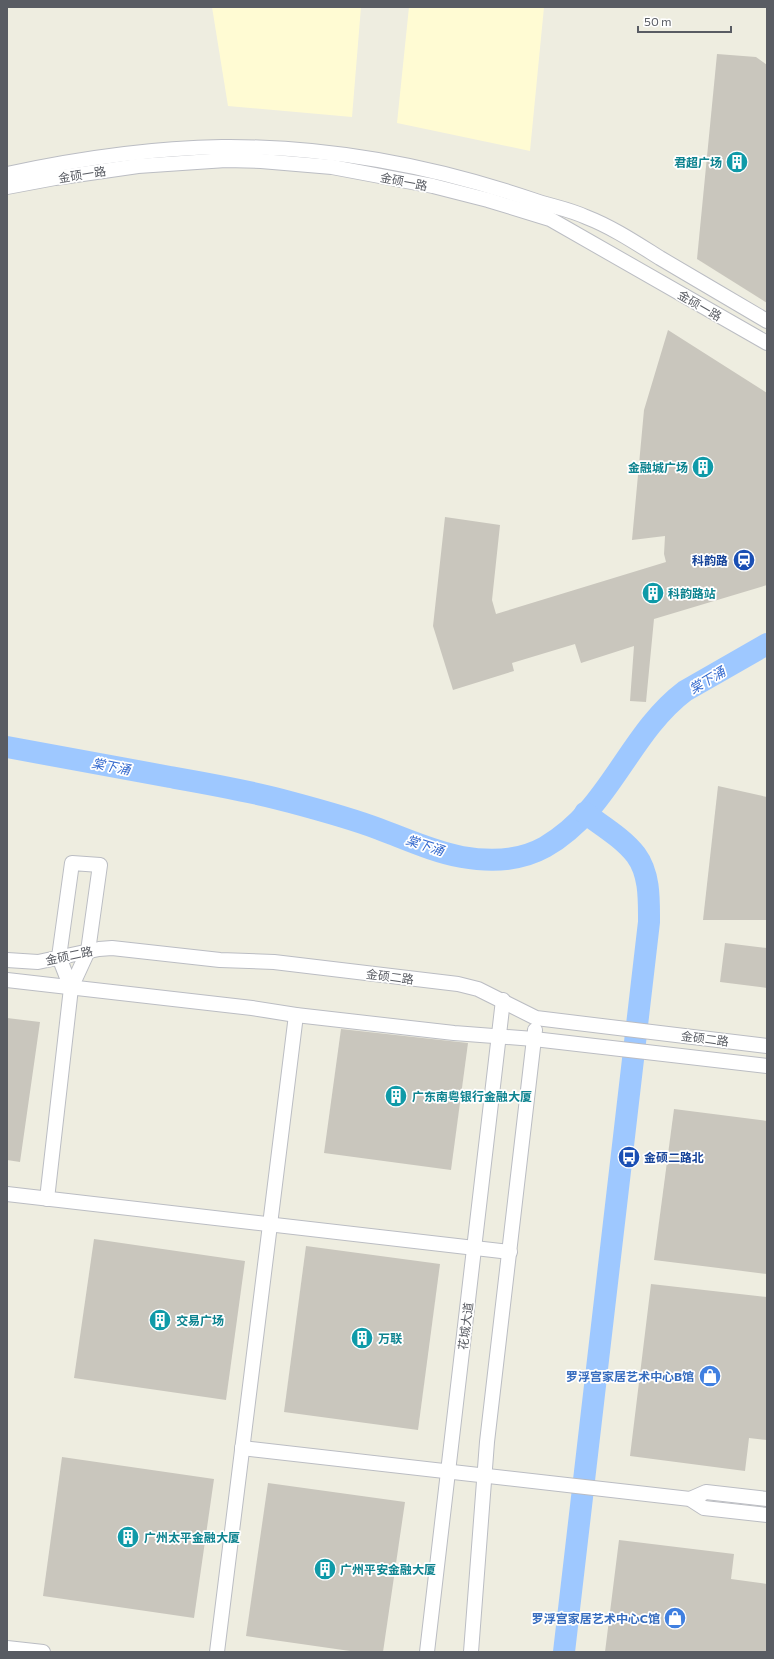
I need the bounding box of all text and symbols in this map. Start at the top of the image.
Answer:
scale bar [638,8,731,34]
text: 50 m [644,14,672,28]
building icon: 君超广场 [724,149,750,175]
place label: 君超广场 [674,155,722,169]
street label: 金硕一路 [57,163,107,185]
street label: 金硕一路 [379,170,429,192]
street label: 金硕一路 [676,287,724,323]
building icon: 金融城广场 [690,454,716,480]
place label: 金融城广场 [628,460,688,474]
station icon: 科韵路 [731,547,757,573]
place label: 科韵路 [692,553,728,567]
building icon: 科韵路站 [640,580,666,606]
place label: 科韵路站 [668,586,716,600]
water label: 棠下涌 [686,662,730,697]
water label: 棠下涌 [90,754,134,778]
water label: 棠下涌 [404,831,448,859]
street label: 金硕二路 [44,943,94,967]
street label: 金硕二路 [365,966,415,986]
street label: 金硕二路 [680,1028,730,1048]
building icon: 广东南粤银行金融大厦 [383,1083,409,1109]
place label: 广东南粤银行金融大厦 [412,1089,532,1103]
bus stop icon: 金硕二路北 [616,1144,642,1170]
place label: 金硕二路北 [644,1150,704,1164]
street label: 花城大道 [455,1301,475,1351]
building icon: 交易广场 [147,1307,173,1333]
place label: 交易广场 [176,1313,224,1327]
building icon: 万联 [349,1325,375,1351]
place label: 万联 [378,1331,402,1345]
shop icon: 罗浮宫家居艺术中心B馆 [697,1363,723,1389]
place label: 罗浮宫家居艺术中心B馆 [566,1369,694,1383]
building icon: 广州太平金融大厦 [115,1524,141,1550]
place label: 广州太平金融大厦 [144,1530,240,1544]
building icon: 广州平安金融大厦 [312,1556,338,1582]
place label: 广州平安金融大厦 [340,1562,436,1576]
shop icon: 罗浮宫家居艺术中心C馆 [662,1605,688,1631]
place label: 罗浮宫家居艺术中心C馆 [532,1611,660,1625]

